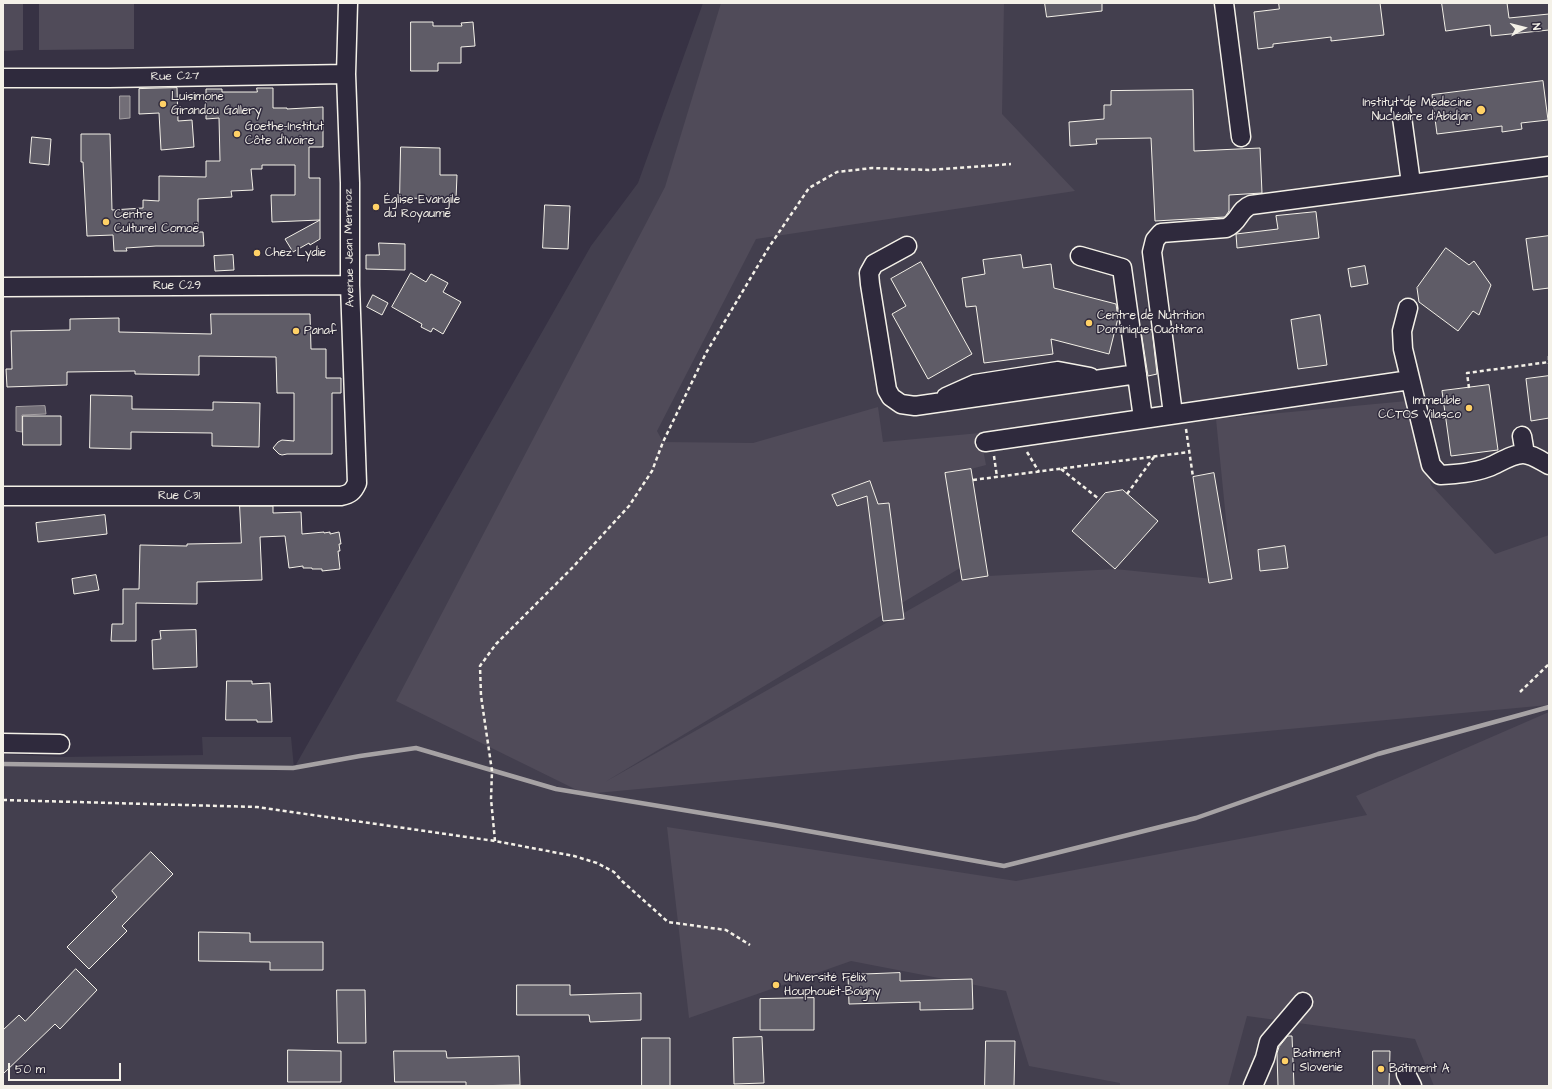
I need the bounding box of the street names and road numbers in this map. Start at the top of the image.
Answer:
street label: Rue C27 [151,69,199,85]
street label: Avenue Jean Mermoz [342,189,358,307]
street label: Rue C29 [153,279,201,293]
street label: Rue C31 [158,489,200,503]

